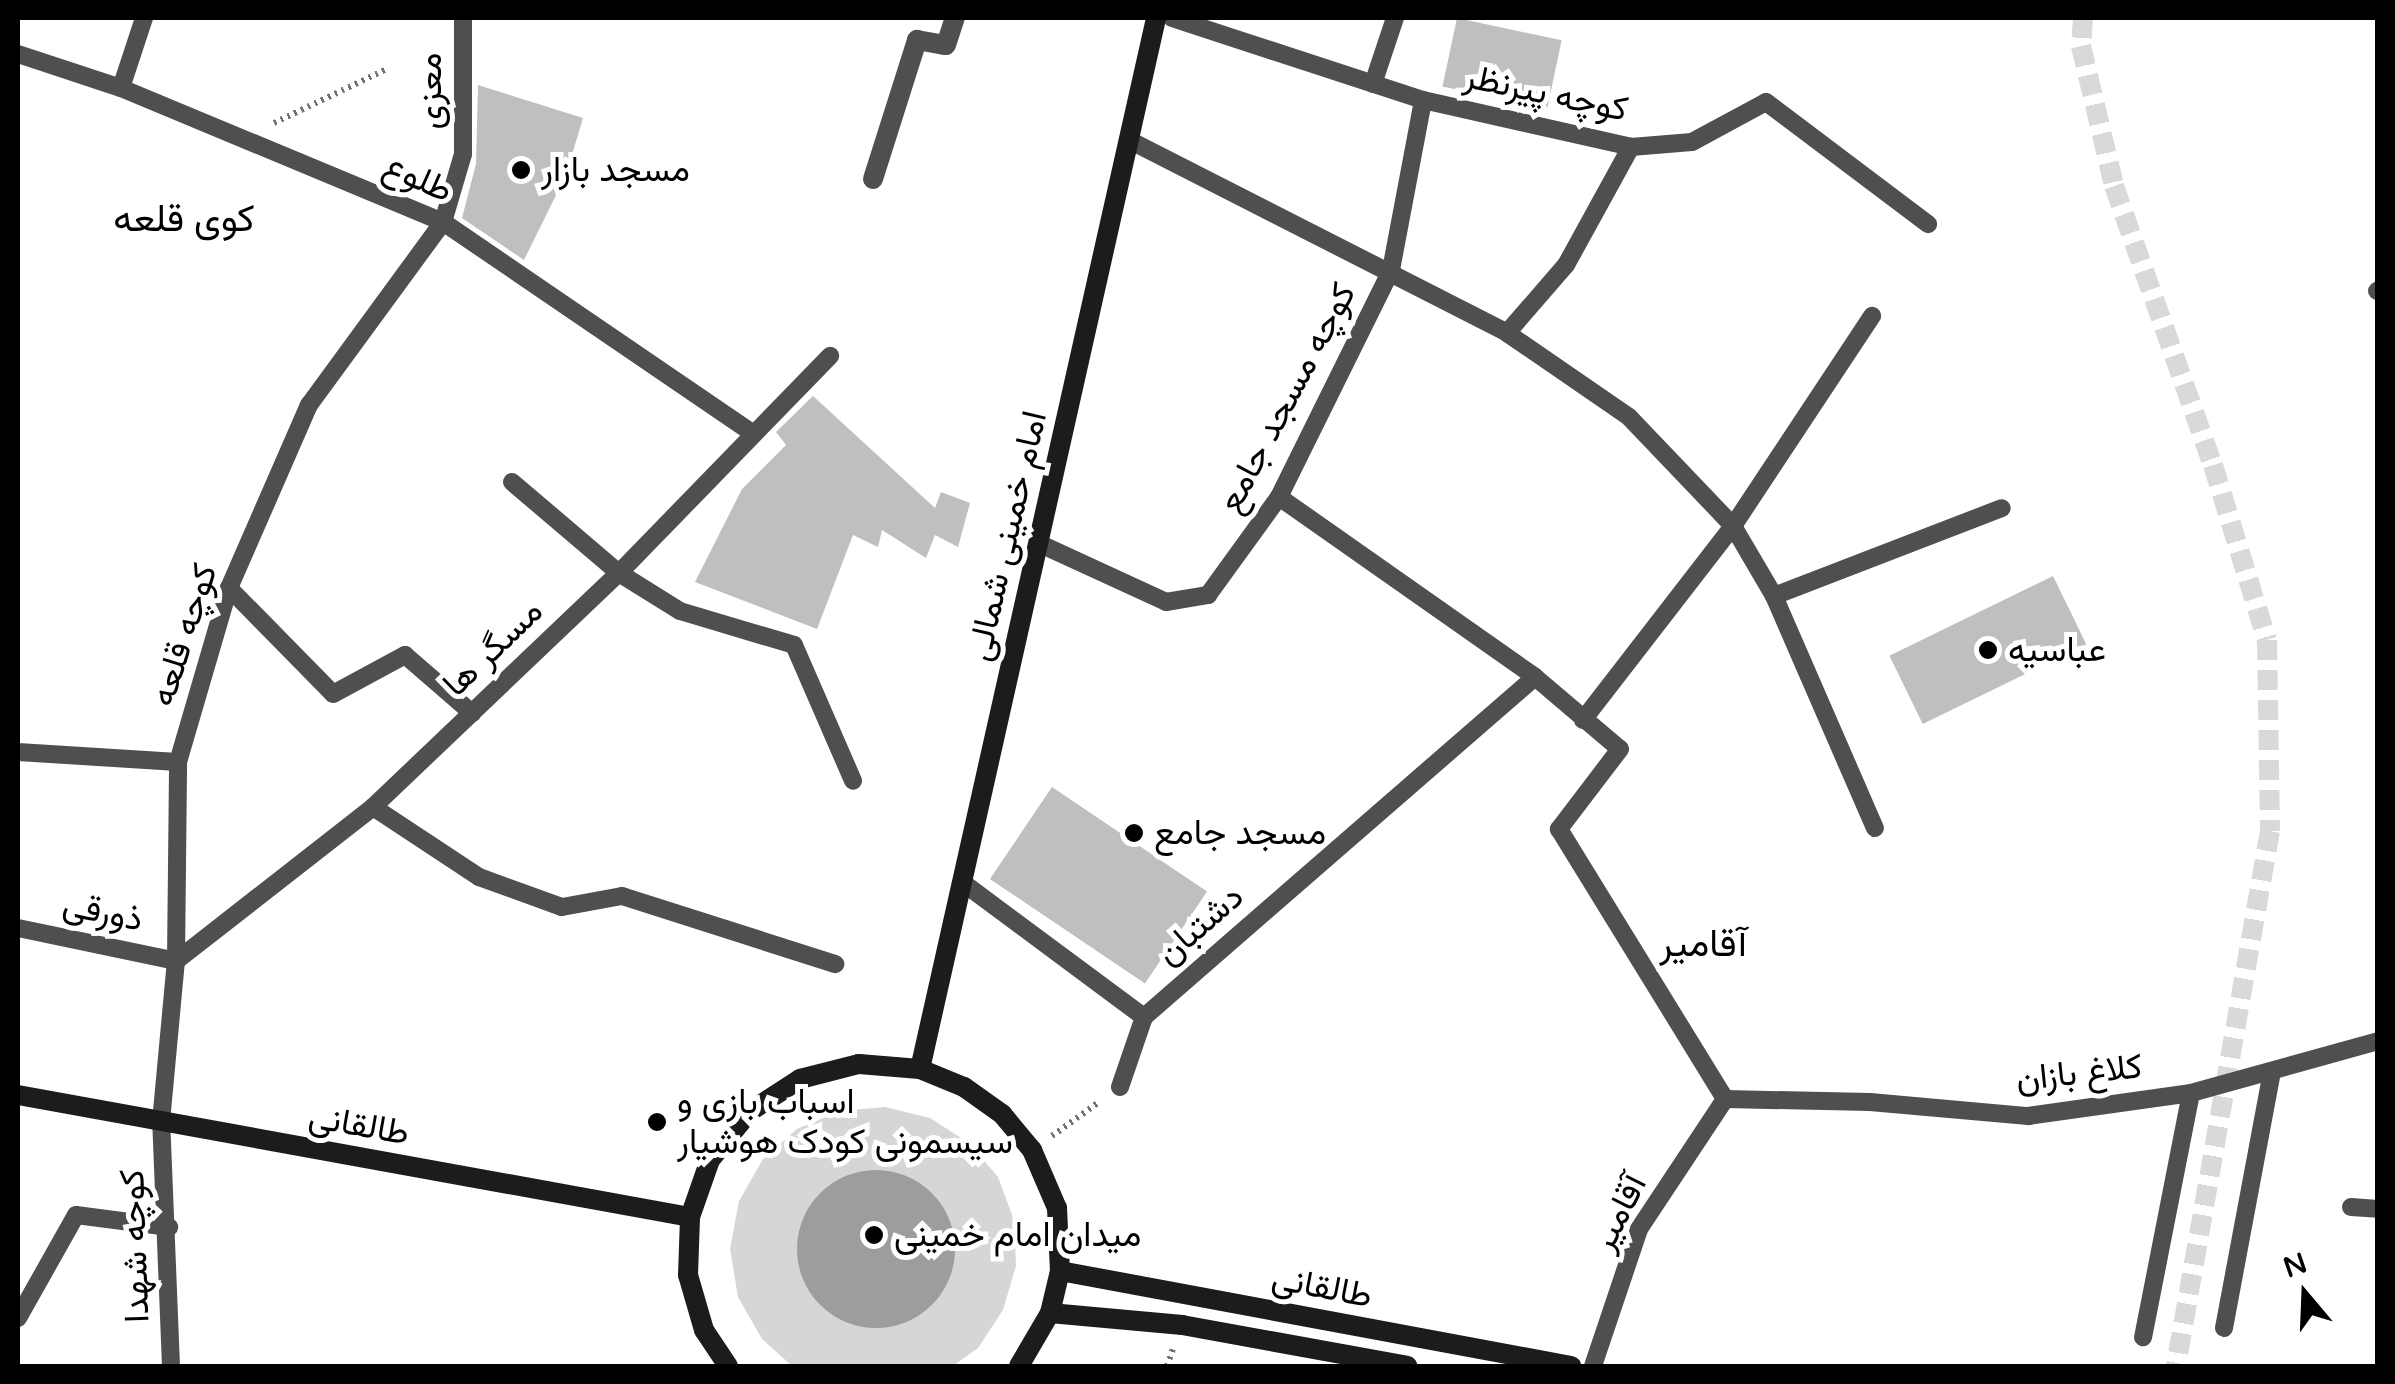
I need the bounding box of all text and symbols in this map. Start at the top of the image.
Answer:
street label: معزی [409,53,451,129]
street label: کوچه پیرنظر [1460,55,1632,131]
street label: طلوع [377,144,459,212]
place label: مسجد بازار [541,149,690,191]
marker: مسجد بازار [510,159,532,181]
district label: کوی قلعه [113,197,255,243]
street label: کوچه مسجد جامع [1209,276,1365,520]
street label: امام خمینی شمالی [958,407,1056,665]
street label: کوچه قلعه [141,559,227,711]
street label: مسگر ها [434,590,552,706]
place label: عباسیه [2008,629,2106,671]
marker: عباسیه [1977,639,1999,661]
place label: مسجد جامع [1154,812,1326,854]
marker: مسجد جامع [1123,822,1145,844]
street label: دشتبان [1148,876,1252,974]
street label: ذورقی [59,883,147,941]
district label: آقامیر [1659,922,1747,968]
street label: کلاغ بازان [2014,1045,2144,1101]
place label: اسباب بازی و سیسمونی کودک هوشیار [677,1081,1013,1163]
street label: طالقانی [305,1096,413,1154]
marker: اسباب بازی و سیسمونی کودک هوشیار [646,1111,668,1133]
street label: آقامیر [1582,1168,1656,1258]
street label: کوچه شهدا [111,1169,159,1323]
place label: میدان امام خمینی [894,1214,1141,1256]
marker: میدان امام خمینی [863,1224,885,1246]
north arrow [2255,1244,2355,1344]
text: N [2279,1246,2311,1285]
street label: طالقانی [1268,1257,1376,1317]

